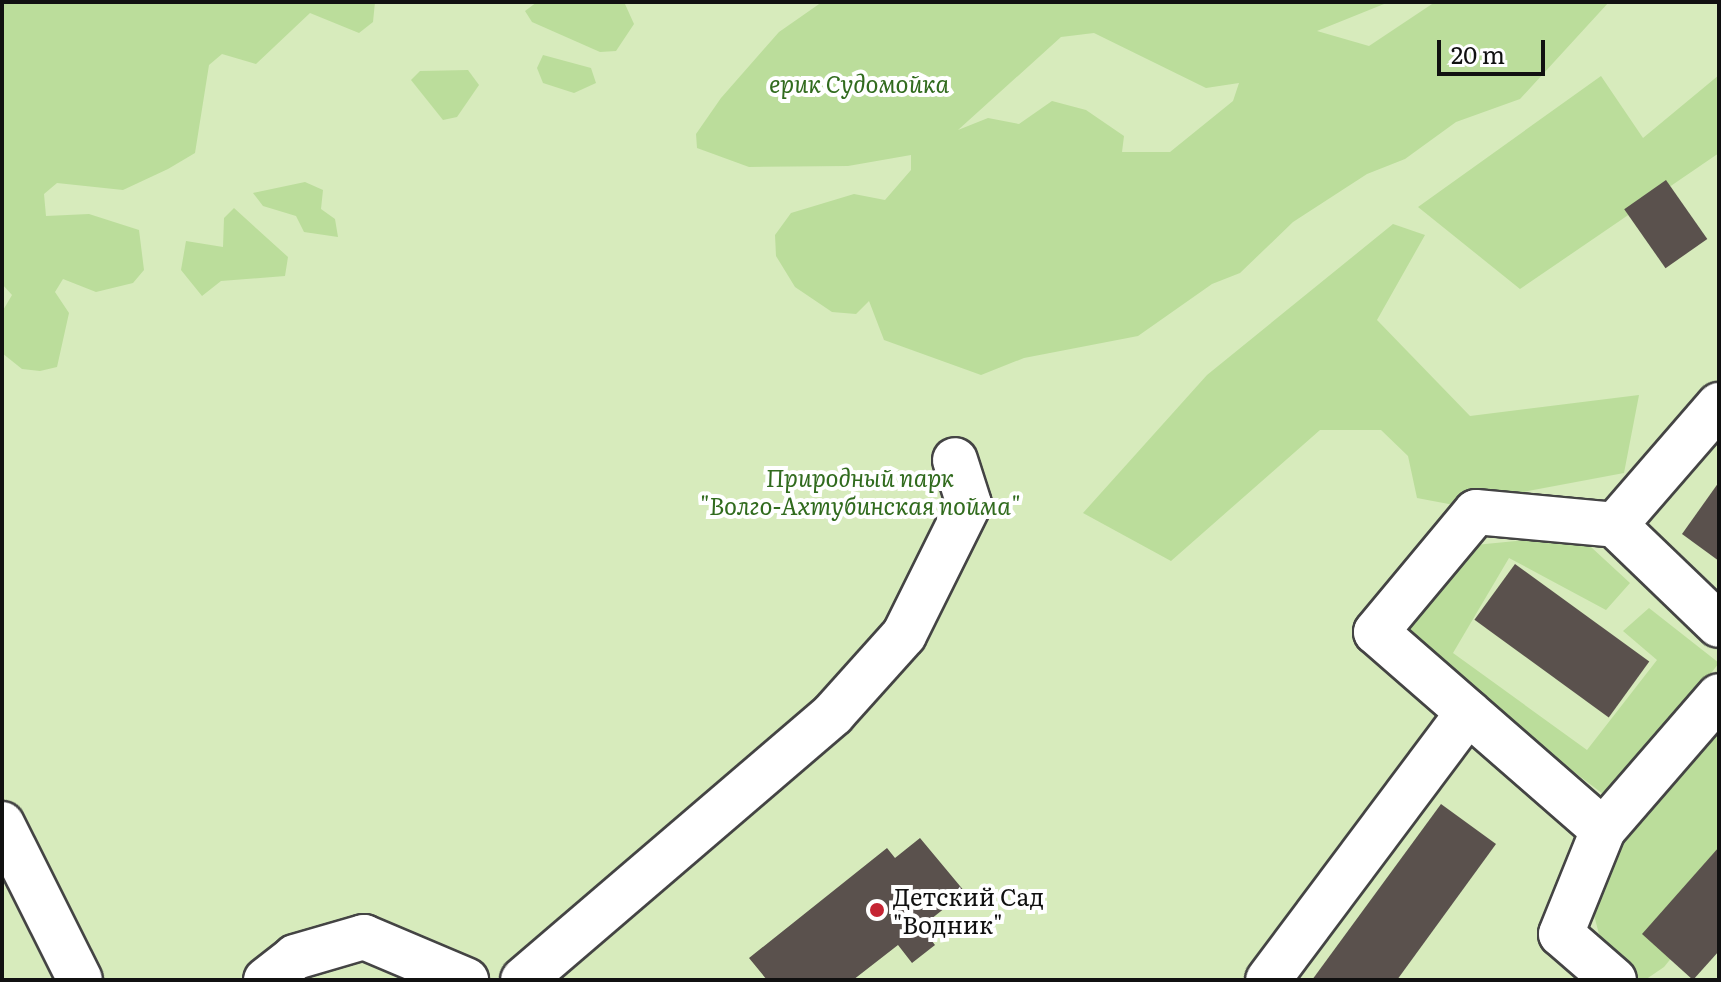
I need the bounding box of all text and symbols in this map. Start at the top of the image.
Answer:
scale bar [1441,24,1549,74]
text: 20 m [1451,36,1505,71]
park label: ерик Судомойка [769,69,949,97]
park label: Природный парк "Волго-Ахтубинская пойма" [699,463,1021,519]
place label: Детский Сад "Водник" [893,882,1044,938]
marker: Детский Сад "Водник" [868,901,886,919]

